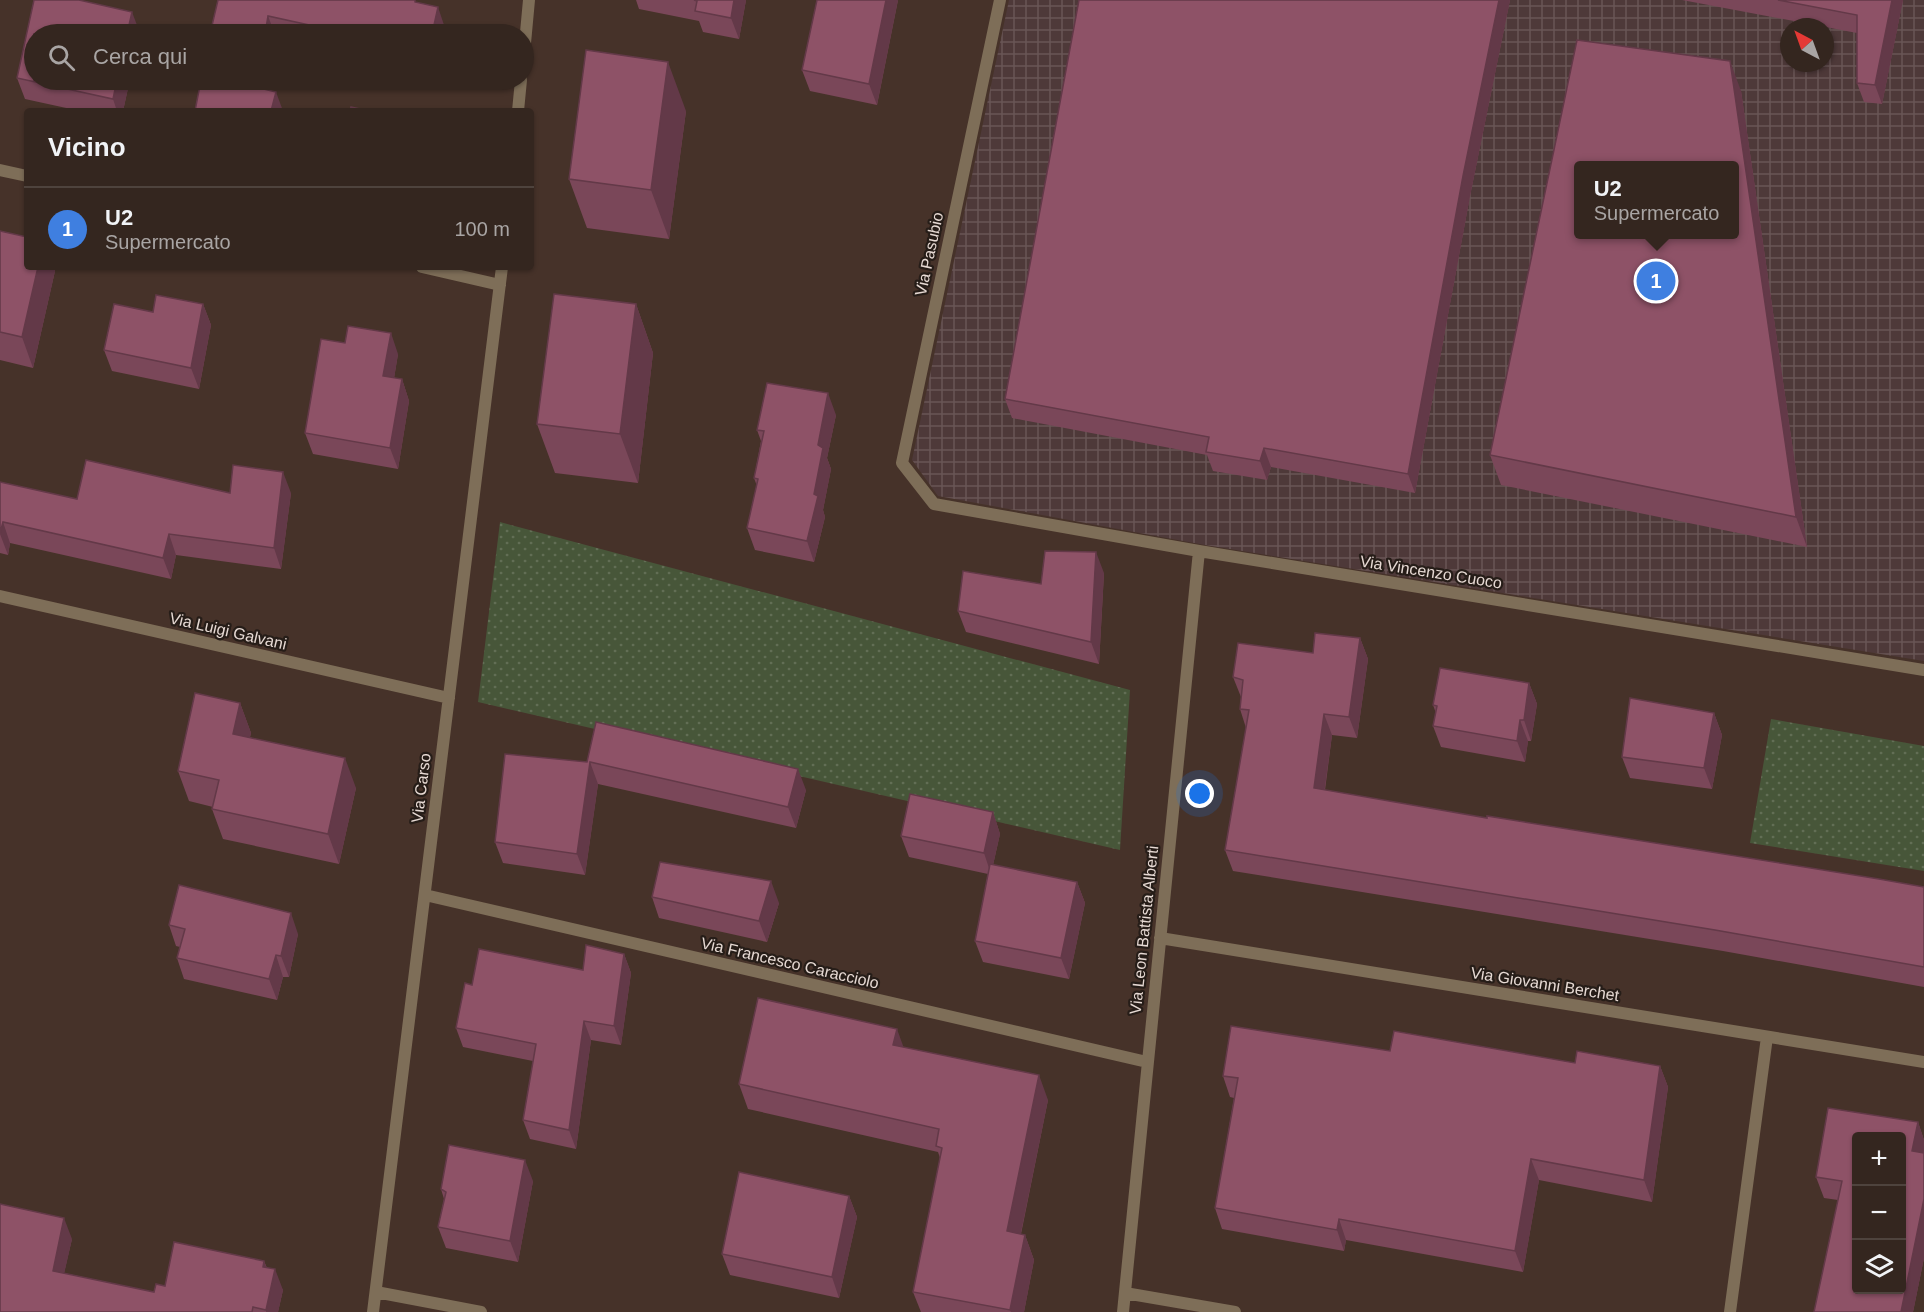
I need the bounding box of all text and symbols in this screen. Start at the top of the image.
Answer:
north arrow [1780,18,1834,72]
search box [24,24,534,90]
icon: search [45,41,78,74]
text: Cerca qui [93,44,187,69]
text: Vicino [48,132,126,162]
popup [1574,161,1739,239]
text: U2 [1594,176,1622,201]
text: Supermercato [1594,202,1719,224]
text: U2 [105,205,133,230]
street label: Via Pasubio [912,211,946,297]
text: 1 [62,218,73,240]
text: 100 m [454,218,510,240]
text: Supermercato [105,231,231,253]
pin: 1 [1636,258,1676,304]
street label: Via Vincenzo Cuoco [1359,552,1503,592]
street label: Via Luigi Galvani [168,609,288,653]
street label: Via Carso [408,752,434,824]
your location [1185,779,1214,808]
street label: Via Leon Battista Alberti [1127,845,1161,1015]
street label: Via Francesco Caracciolo [699,934,881,992]
street label: Via Giovanni Berchet [1470,964,1621,1004]
map controls [1852,1132,1906,1294]
button: + [1852,1132,1906,1186]
button: − [1852,1186,1906,1240]
button: layers [1852,1240,1906,1294]

